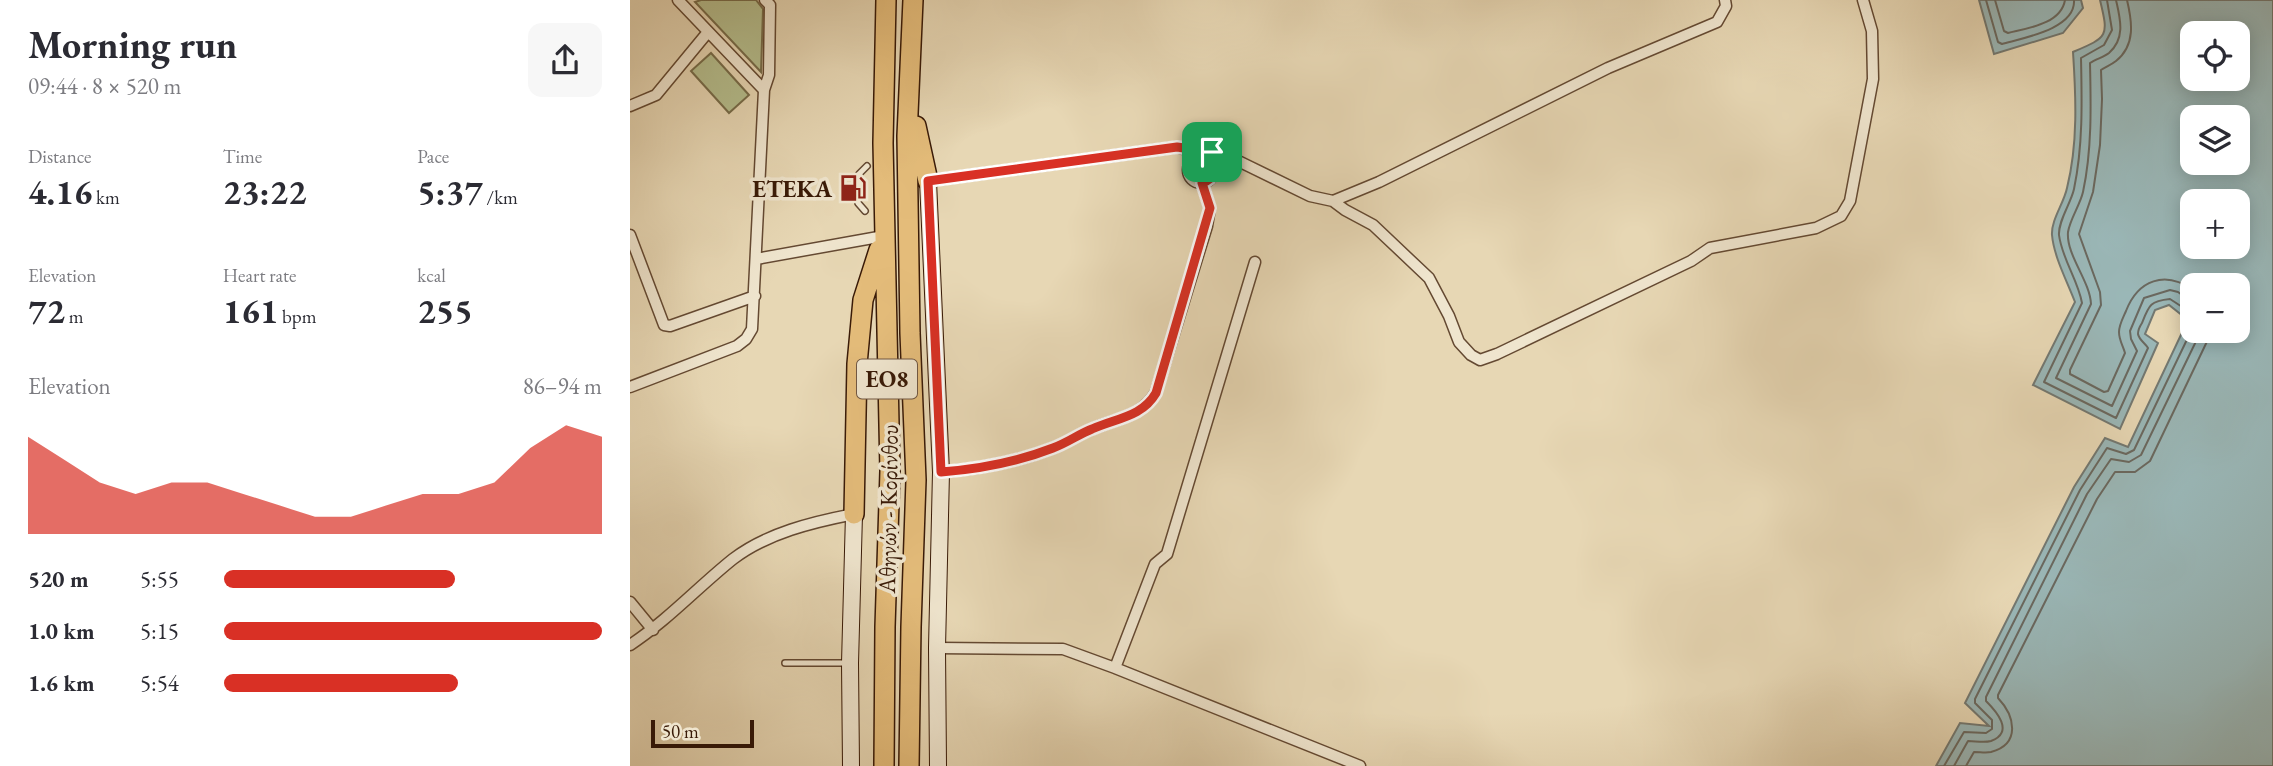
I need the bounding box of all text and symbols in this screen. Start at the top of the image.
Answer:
text: Morning run [28,20,237,69]
map controls [2180,21,2250,343]
button: locate [2180,21,2250,91]
button: share [528,23,602,97]
text: 09:44 · 8 × 520 m [28,71,181,101]
button: layers [2180,105,2250,175]
pin [1182,122,1242,182]
icon: arrive [1193,133,1231,171]
text: Distance [28,144,91,169]
text: Time [223,144,262,169]
text: Pace [417,144,449,169]
text: 4.16 [28,169,92,214]
text: 23:22 [223,169,307,214]
text: 5:37 [417,169,483,214]
place label: ΕΤΕΚΑ [752,173,833,204]
fuel station icon: ΕΤΕΚΑ [838,173,868,203]
text: km [92,185,120,210]
text: /km [483,185,518,210]
button: + [2180,189,2250,259]
text: Elevation [28,263,96,288]
text: Heart rate [223,263,296,288]
text: kcal [417,263,446,288]
button: − [2180,273,2250,343]
text: 72 [28,288,65,333]
text: 161 [223,288,278,333]
text: 255 [417,288,473,333]
text: m [65,304,84,329]
text: bpm [278,304,316,329]
road number: ΕΟ8 [857,360,917,398]
text: Elevation [28,371,111,401]
text: 86–94 m [523,371,602,401]
street label: Αθηνών - Κορίνθου [871,424,905,595]
text: 520 m [28,564,89,594]
text: 5:55 [140,564,179,594]
text: 1.0 km [28,616,95,646]
text: 5:15 [140,616,179,646]
text: 1.6 km [28,668,95,698]
text: 5:54 [140,668,179,698]
scale bar [651,717,754,749]
text: 50 m [662,719,699,744]

